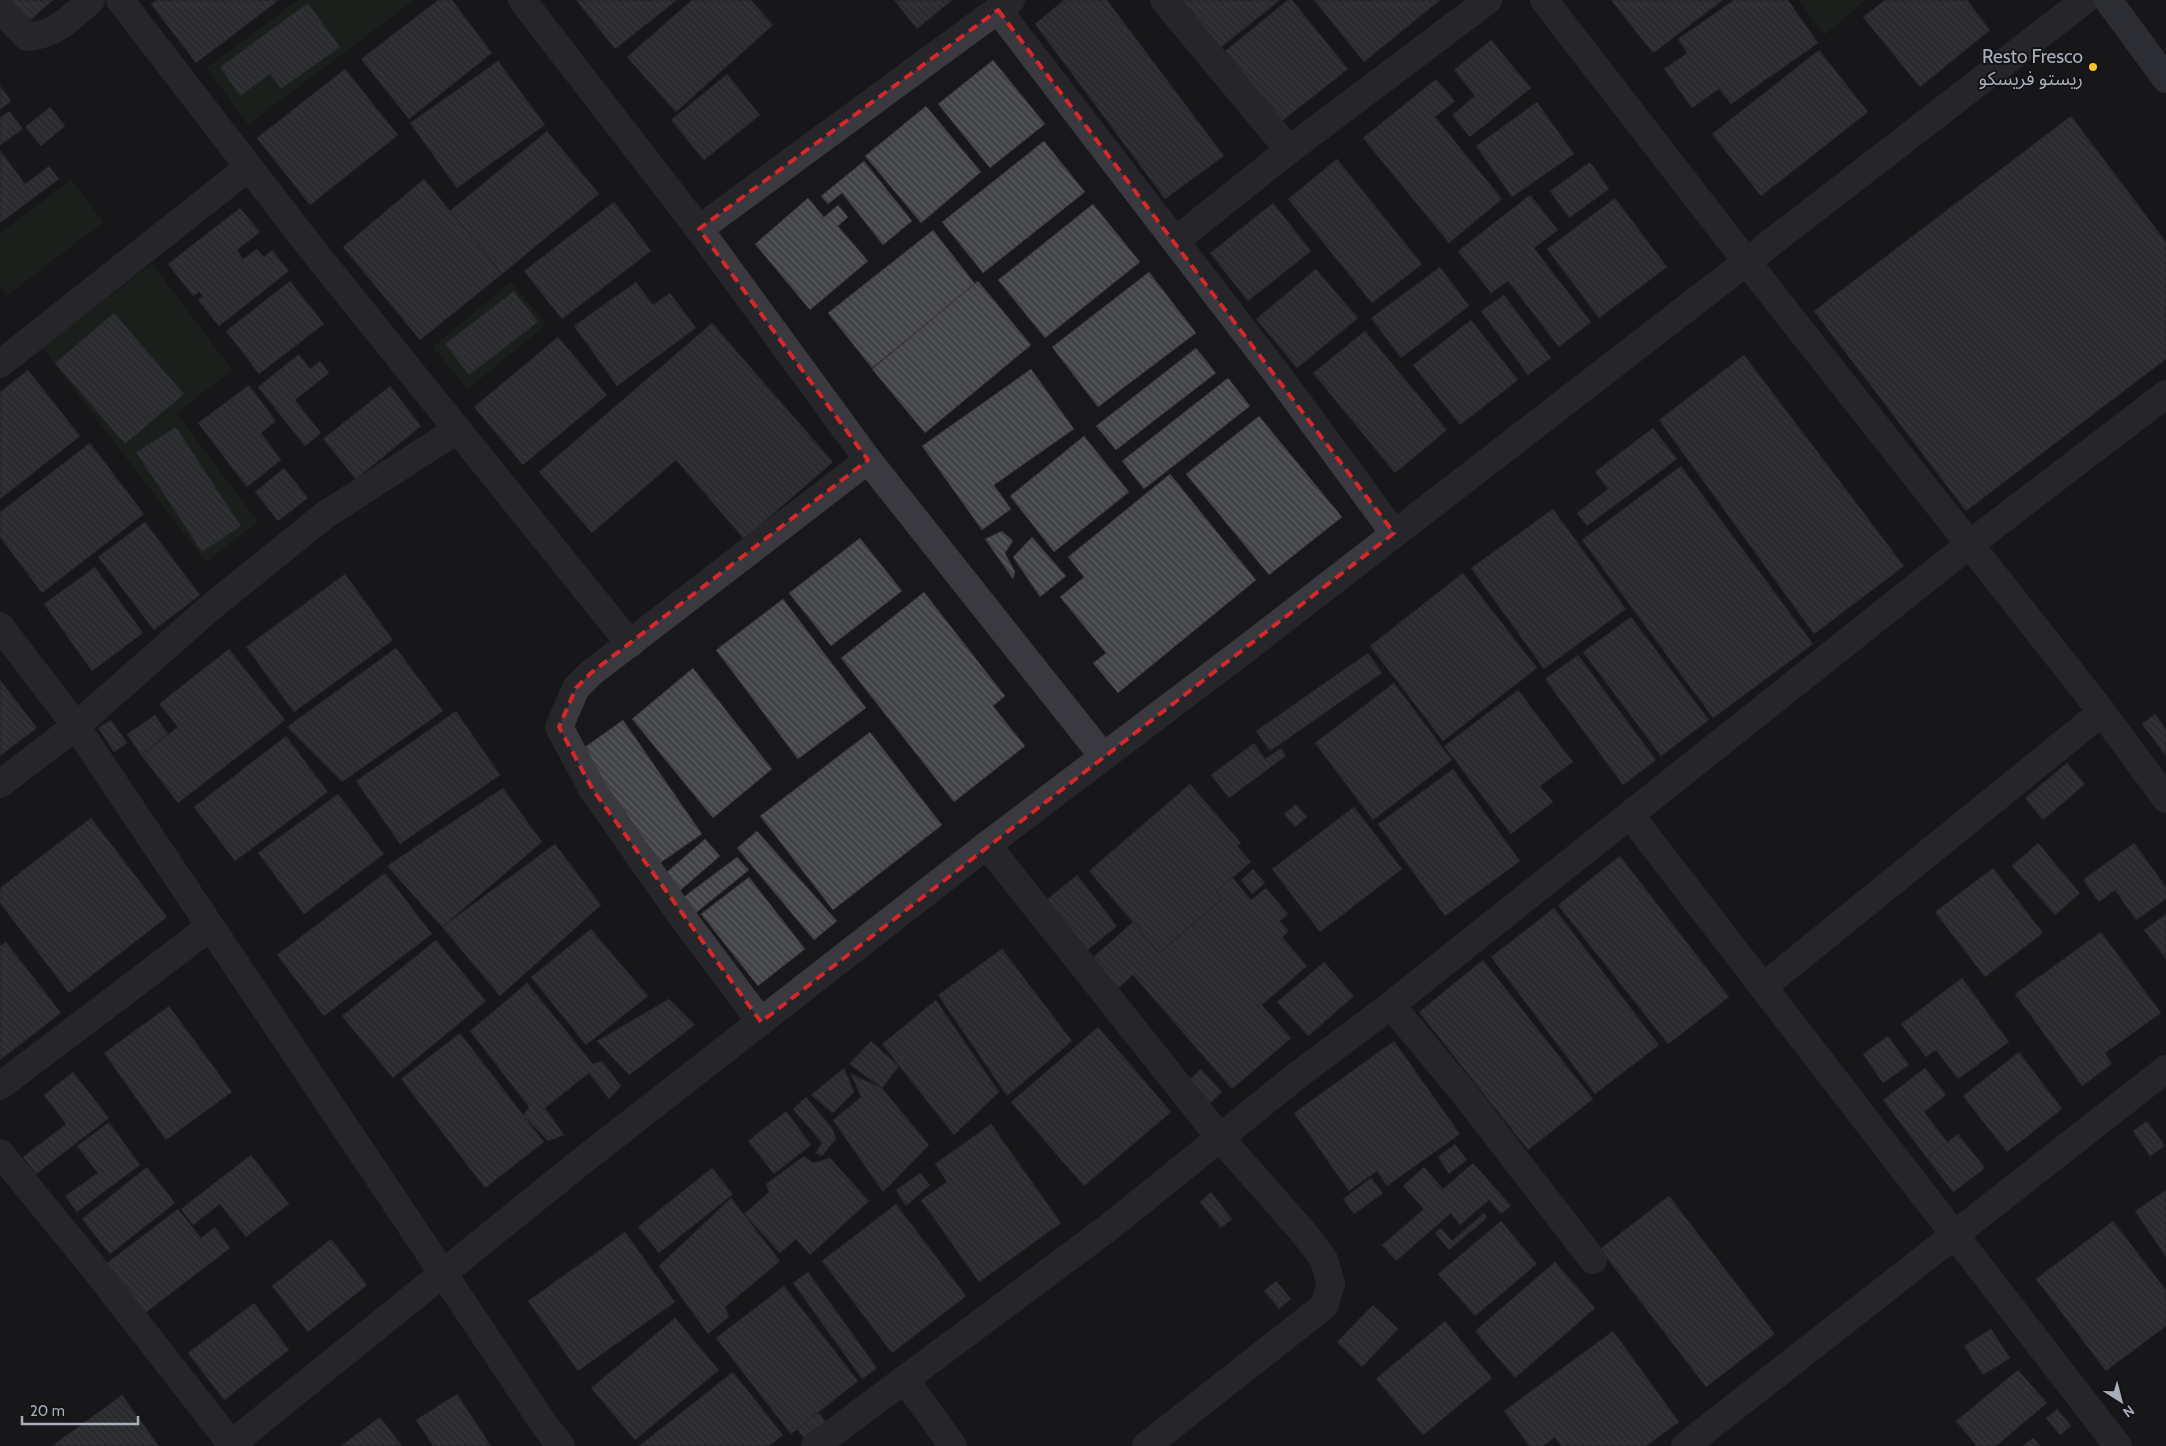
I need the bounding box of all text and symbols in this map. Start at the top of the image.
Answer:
place label: Resto Fresco ريستو فريسكو [1979,45,2083,90]
marker: Resto Fresco ريستو فريسكو [2087,61,2099,73]
north arrow [2096,1376,2146,1426]
scale bar [22,1394,139,1426]
text: N [2119,1401,2138,1422]
text: 20 m [30,1402,65,1420]

